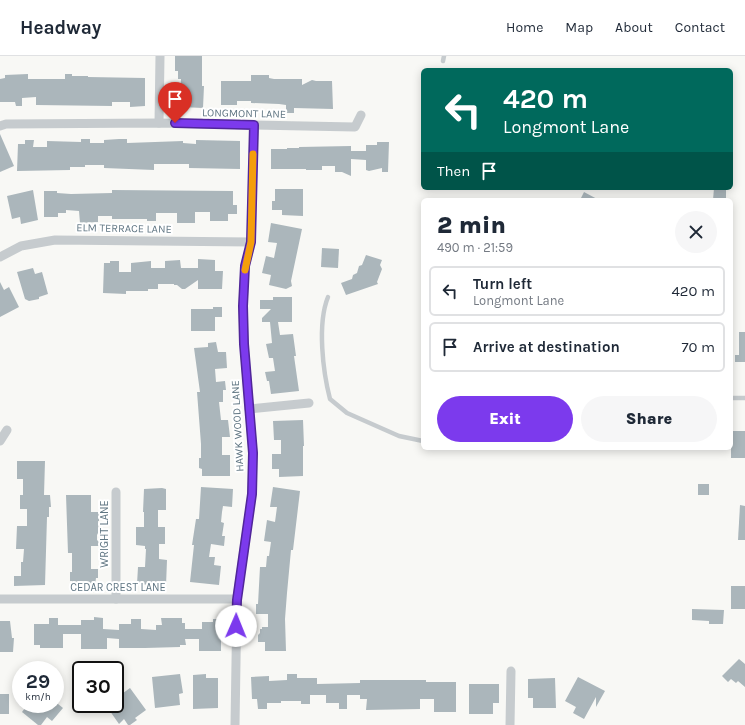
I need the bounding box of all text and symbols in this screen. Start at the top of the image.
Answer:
text: Headway [20,17,101,39]
text: Home [506,19,543,36]
text: Map [565,19,593,36]
text: About [615,19,653,36]
text: Contact [675,19,725,36]
pin [158,82,192,123]
text: 420 m [503,82,588,115]
icon: left [437,84,489,136]
icon: arrive [164,88,186,110]
street label: LONGMONT LANE [202,106,286,121]
text: Longmont Lane [503,116,629,138]
icon: arrive [478,160,500,182]
text: Then [437,162,470,180]
text: 2 min [437,211,506,239]
button: close [675,211,717,253]
street label: ELM TERRACE LANE [76,221,172,236]
text: 490 m · 21:59 [437,240,513,255]
text: Turn left [473,275,532,293]
icon: left [439,280,461,302]
text: 420 m [671,282,715,300]
text: Longmont Lane [473,293,564,308]
icon: arrive [439,336,461,358]
text: Arrive at destination [473,338,620,356]
text: 70 m [681,338,715,356]
street label: HAWK WOOD LANE [229,380,246,472]
button: Exit [437,396,573,442]
button: Share [581,396,717,442]
street label: WRIGHT LANE [98,500,111,568]
street label: CEDAR CREST LANE [70,581,166,594]
position arrow [215,605,257,647]
speed limit sign: 30 [72,661,124,713]
text: 29 [26,670,50,693]
text: km/h [25,691,51,703]

